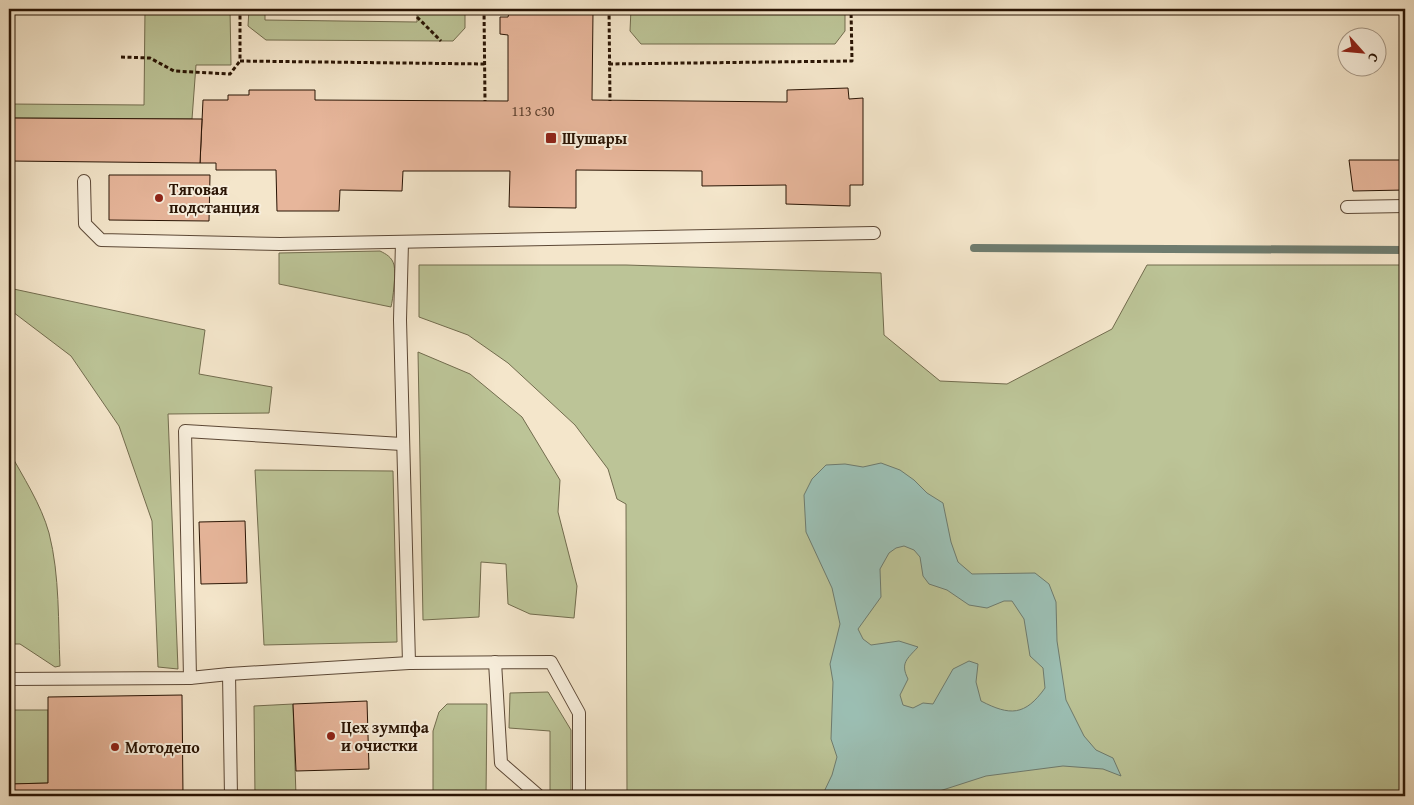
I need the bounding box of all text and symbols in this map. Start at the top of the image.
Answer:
north arrow [1336,28,1386,78]
text: С [1363,50,1384,66]
house number: 113 с30 [512,101,555,121]
place label: Шушары [562,126,628,150]
marker: Шушары [544,131,558,145]
place label: Тяговая подстанция [169,177,260,219]
marker: Тяговая подстанция [153,192,165,204]
place label: Цех зумпфа и очистки [341,715,430,757]
marker: Цех зумпфа и очистки [325,730,337,742]
place label: Мотодепо [125,735,200,759]
marker: Мотодепо [109,741,121,753]

